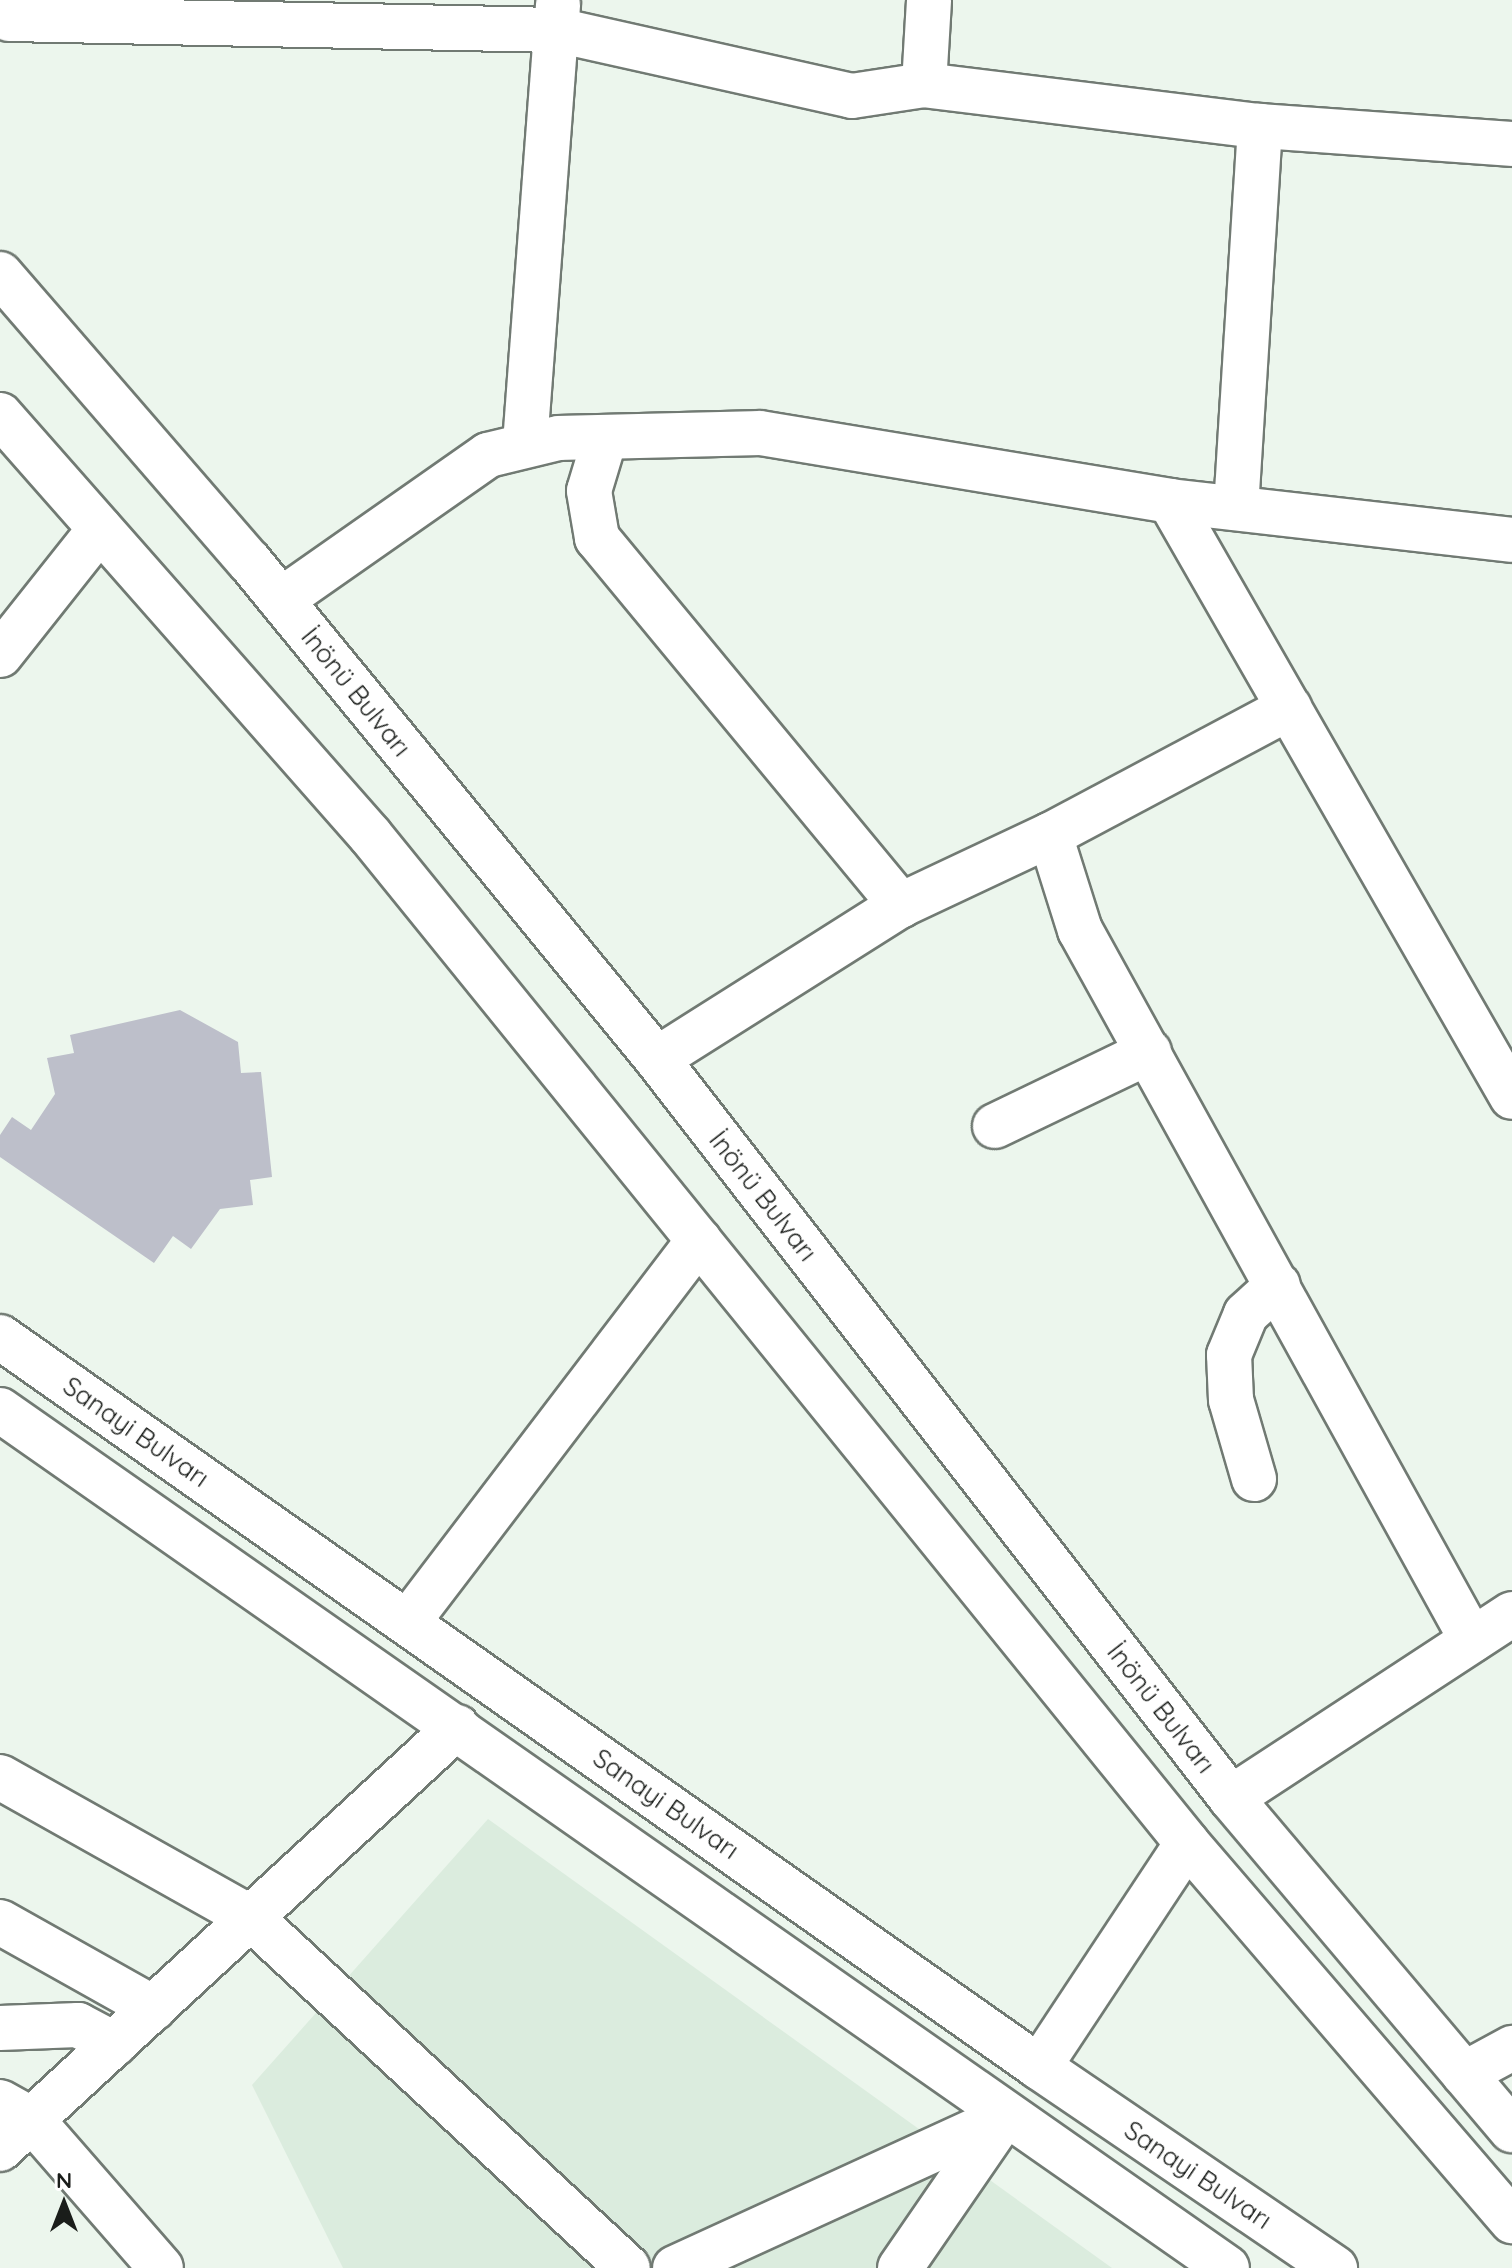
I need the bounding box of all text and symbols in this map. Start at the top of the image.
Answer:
street label: İnönü Bulvarı [295,621,417,763]
street label: İnönü Bulvarı [703,1125,823,1267]
street label: Sanayi Bulvarı [57,1370,215,1494]
street label: İnönü Bulvarı [1101,1637,1221,1779]
street label: Sanayi Bulvarı [587,1742,745,1866]
street label: Sanayi Bulvarı [1119,2114,1277,2236]
north arrow [24,2164,104,2244]
text: N [56,2166,72,2194]

